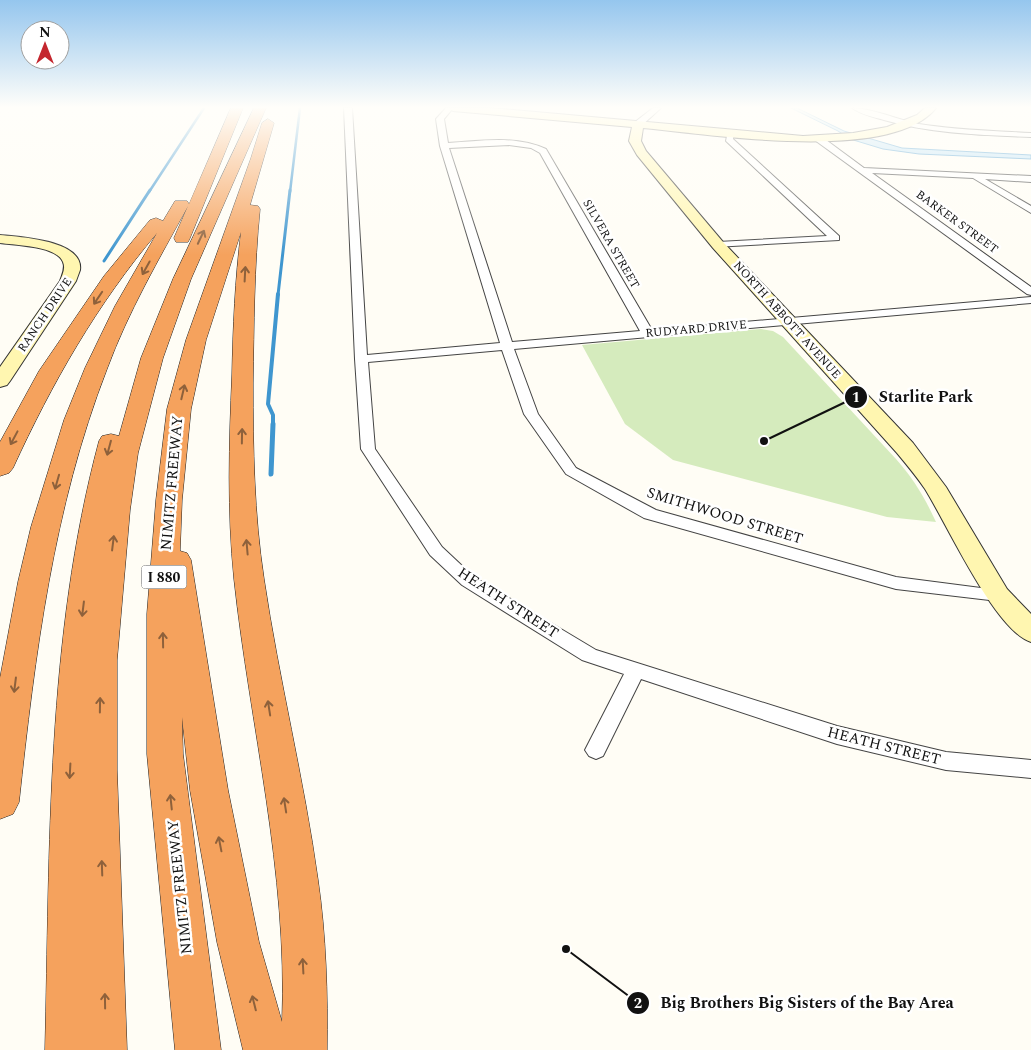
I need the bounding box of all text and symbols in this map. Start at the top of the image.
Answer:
north arrow [20,20,70,70]
text: N [39,22,51,43]
street label: BARKER STREET [912,185,1002,259]
street label: SILVERA STREET [578,196,644,292]
one-way arrow [197,230,207,245]
street label: NORTH ABBOTT AVENUE [729,257,845,383]
one-way arrow [141,260,151,275]
one-way arrow [241,266,250,282]
street label: RANCH DRIVE [13,274,77,356]
one-way arrow [92,291,103,305]
street label: RUDYARD DRIVE [644,315,748,343]
callout: Starlite Park [844,381,983,412]
one-way arrow [179,384,188,400]
text: Starlite Park [879,385,974,409]
text: 1 [852,386,860,409]
street label: NIMITZ FREEWAY [155,414,189,551]
one-way arrow [237,429,246,445]
one-way arrow [9,430,19,444]
one-way arrow [104,440,114,456]
one-way arrow [52,474,62,490]
street label: SMITHWOOD STREET [644,481,806,551]
one-way arrow [108,536,118,552]
one-way arrow [242,539,251,555]
street label: HEATH STREET [453,562,563,644]
road number: I 880 [142,566,186,588]
one-way arrow [77,600,87,616]
one-way arrow [158,633,167,649]
one-way arrow [10,677,20,693]
one-way arrow [96,697,105,713]
one-way arrow [264,700,274,716]
street label: HEATH STREET [825,721,943,771]
one-way arrow [66,762,75,778]
one-way arrow [166,795,176,811]
one-way arrow [280,797,290,813]
street label: NIMITZ FREEWAY [161,818,198,955]
one-way arrow [214,836,224,852]
one-way arrow [97,860,107,876]
one-way arrow [298,959,307,975]
callout: Big Brothers Big Sisters of the Bay Area [626,987,964,1018]
text: Big Brothers Big Sisters of the Bay Area [660,991,955,1015]
text: 2 [634,992,642,1015]
one-way arrow [100,994,109,1010]
one-way arrow [249,995,258,1011]

